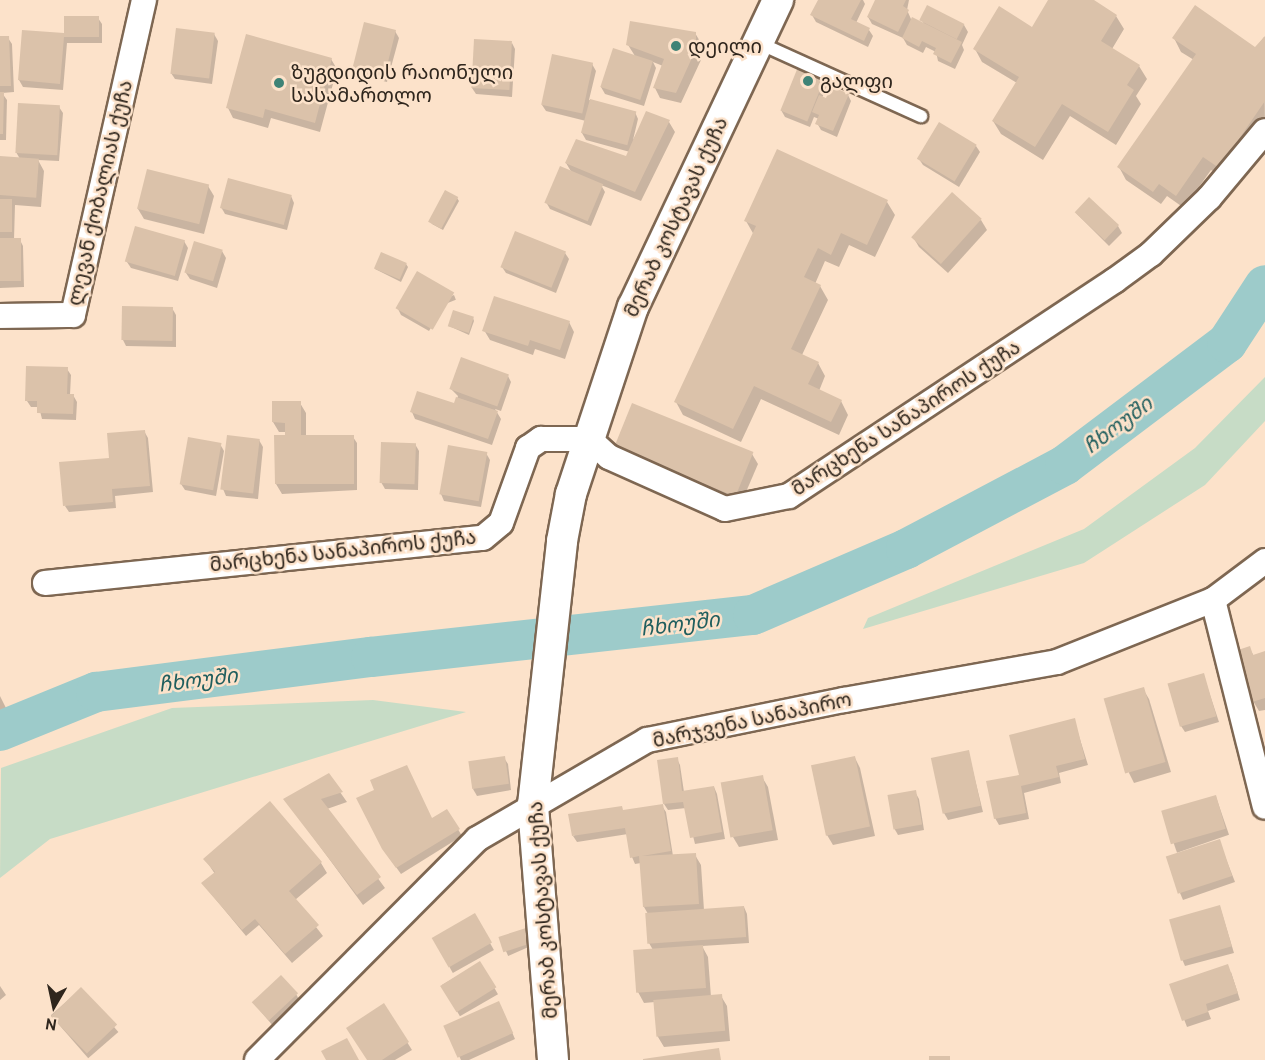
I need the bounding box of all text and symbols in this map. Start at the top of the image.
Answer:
place label: დეილი [688,34,762,58]
marker: დეილი [669,39,683,53]
place label: ზუგდიდის რაიონული სასამართლო [291,60,513,107]
place label: გალფი [820,69,893,93]
marker: გალფი [801,74,815,88]
marker: ზუგდიდის რაიონული სასამართლო [272,76,286,90]
street label: ლევან ქობალიას ქუჩა [62,78,138,308]
street label: მერაბ კოსტავას ქუჩა [619,113,733,321]
street label: მარცხენა სანაპიროს ქუჩა [787,335,1025,501]
water label: ჩხოუში [1079,391,1157,459]
street label: მარცხენა სანაპიროს ქუჩა [209,525,477,577]
water label: ჩხოუში [639,607,721,641]
water label: ჩხოუში [157,663,239,697]
street label: მარჯვენა სანაპირო [650,687,854,753]
street label: მერაბ კოსტავას ქუჩა [523,800,563,1020]
north arrow [24,976,84,1036]
text: N [44,1014,58,1035]

